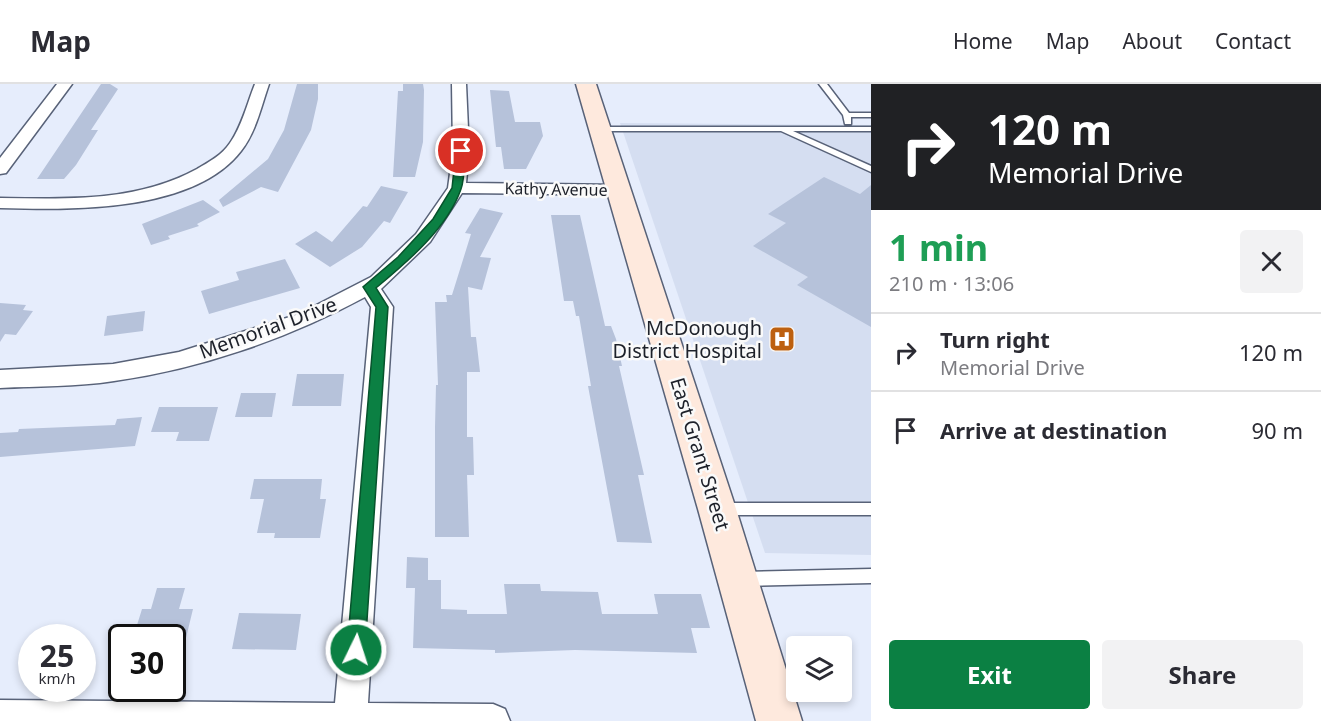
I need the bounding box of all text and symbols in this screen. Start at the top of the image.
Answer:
text: Map [30,22,91,60]
text: Home [953,27,1013,55]
text: Map [1046,27,1089,55]
text: About [1122,27,1182,55]
text: Contact [1215,27,1291,55]
text: 120 m [988,100,1112,157]
icon: right [889,108,967,186]
pin [435,125,486,176]
icon: arrive [444,134,477,167]
text: Memorial Drive [988,154,1183,191]
street label: Kathy Avenue [504,177,608,201]
text: 1 min [889,223,988,272]
button: close [1240,230,1303,293]
text: 210 m · 13:06 [889,270,1014,297]
street label: Memorial Drive [195,290,340,365]
place label: McDonough District Hospital [612,314,762,364]
hospital icon: McDonough District Hospital [767,324,797,354]
text: Turn right [940,324,1050,354]
icon: right [889,336,922,369]
text: 120 m [1239,337,1303,367]
text: Memorial Drive [940,354,1085,381]
street label: East Grant Street [664,374,737,534]
icon: arrive [889,414,922,447]
text: Arrive at destination [940,415,1167,445]
text: 90 m [1252,415,1303,445]
position arrow [324,618,388,682]
speed limit sign: 30 [108,624,186,702]
text: 25 [40,635,74,676]
map controls [786,636,852,702]
button: layers [786,636,852,702]
button: Exit [889,640,1090,709]
button: Share [1102,640,1303,709]
text: km/h [39,668,75,688]

